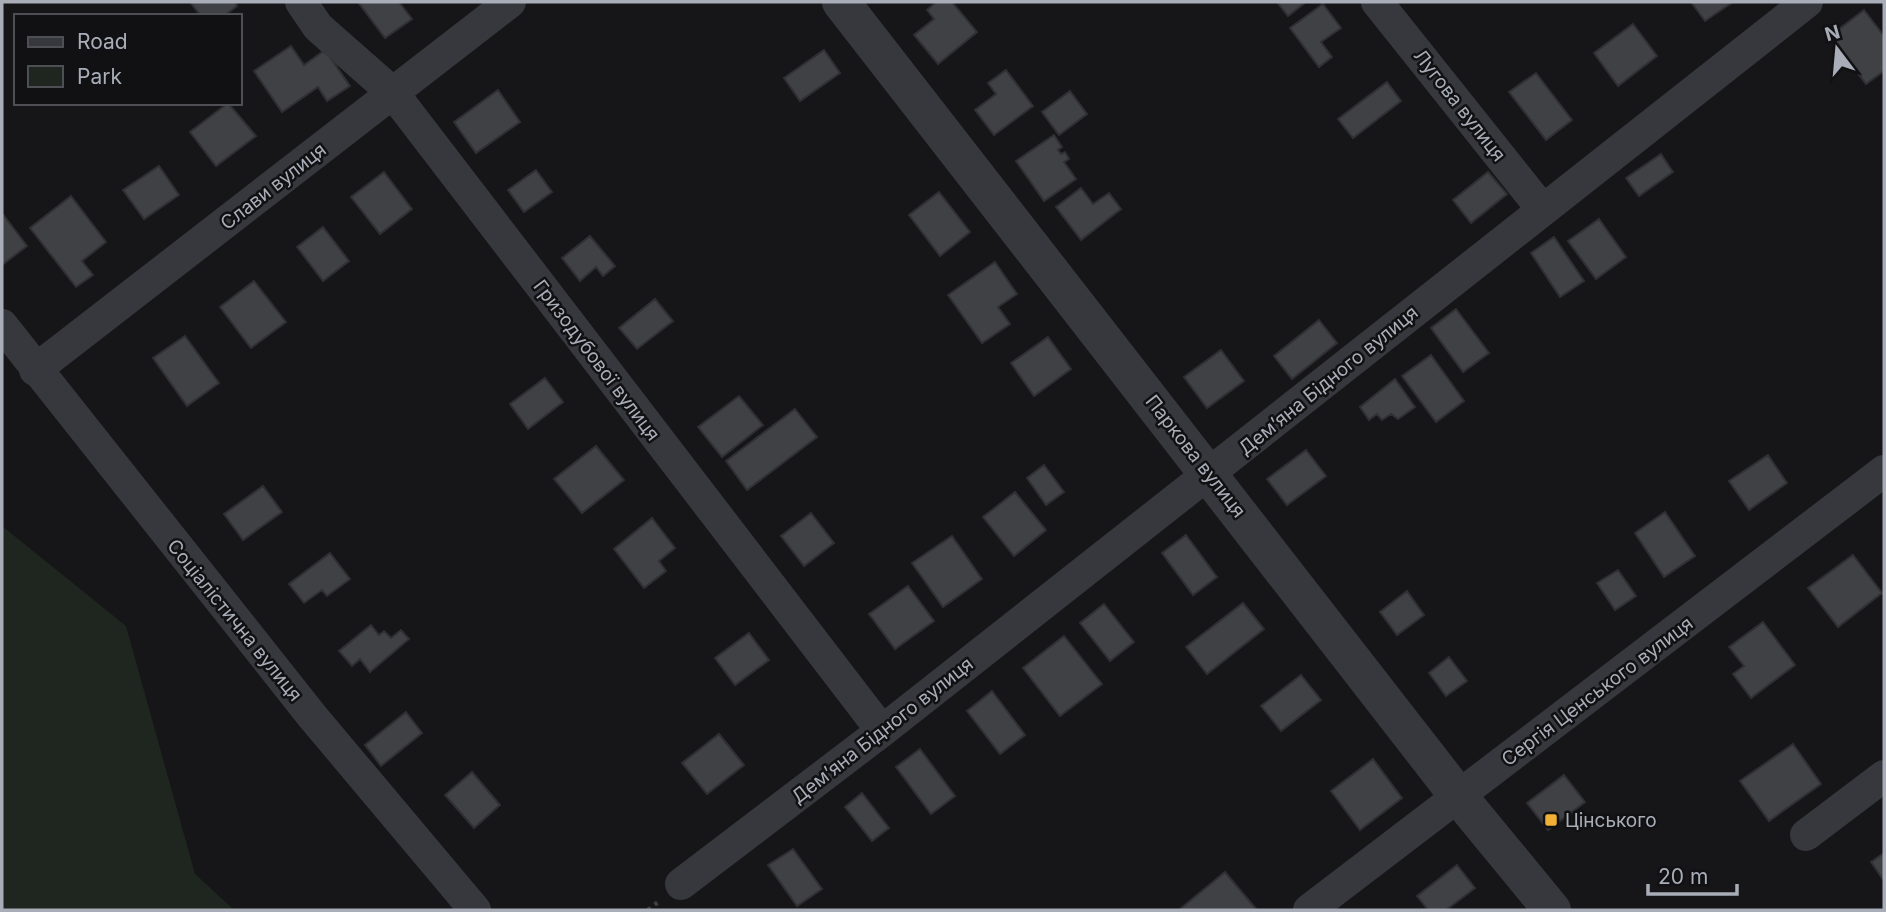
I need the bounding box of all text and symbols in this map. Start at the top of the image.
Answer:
legend [14,14,242,105]
north arrow [1802,14,1872,84]
text: N [1822,20,1843,46]
text: Road [77,29,128,54]
street label: Лугова вулиця [1409,45,1510,166]
text: Park [77,64,122,89]
street label: Слави вулиця [216,138,331,235]
street label: Гризодубової вулиця [529,275,665,445]
street label: Дем’яна Бідного вулиця [1234,301,1423,460]
street label: Паркова вулиця [1141,391,1251,522]
street label: Соціалістична вулиця [162,535,307,706]
street label: Сергія Ценського вулиця [1497,612,1698,771]
street label: Дем’яна Бідного вулиця [787,652,978,808]
place label: Цінського [1565,809,1657,832]
marker: Цінського [1543,812,1559,828]
scale bar [1648,852,1737,896]
text: 20 m [1658,864,1708,889]

